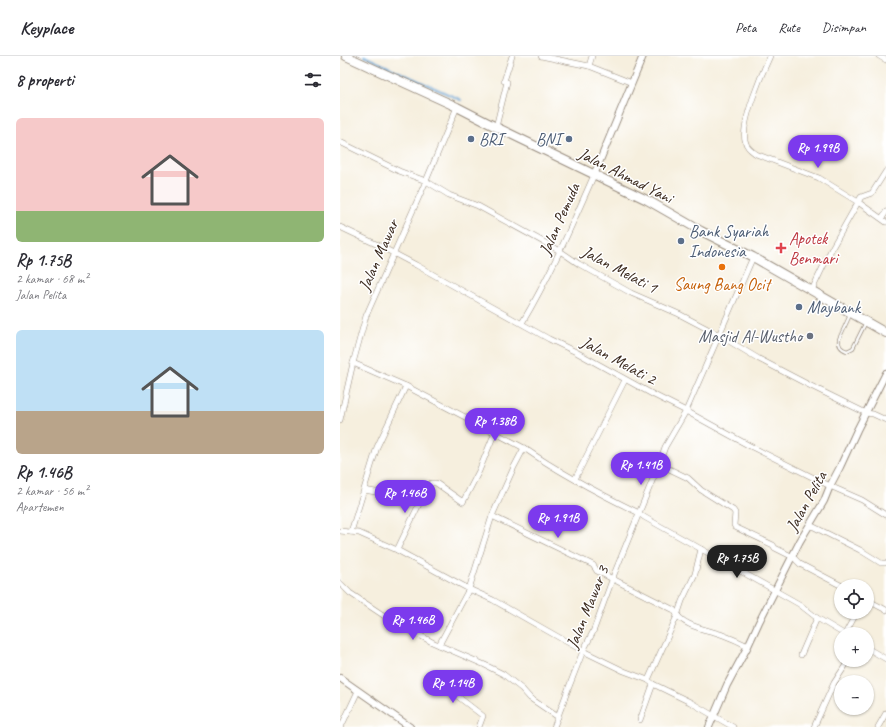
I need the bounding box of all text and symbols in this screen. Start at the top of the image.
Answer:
text: Keyplace [20,16,73,40]
text: Peta [735,19,756,36]
text: Rute [778,19,800,36]
text: Disimpan [822,19,866,36]
icon: filters [302,69,324,91]
text: 8 properti [16,70,74,91]
place label: BRI [479,129,507,150]
place label: BNI [536,129,565,150]
marker: BRI [466,134,476,144]
marker: BNI [564,134,574,144]
pin: Rp 1.99B [777,135,859,169]
text: Rp 1.99B [797,140,839,156]
street label: Jalan Ahmad Yani [574,142,678,209]
icon: home [134,144,206,216]
street label: Jalan Pemuda [534,179,585,259]
street label: Jalan Mawar [353,215,404,295]
place label: Bank Syariah Indonesia [689,221,770,262]
place label: Apotek Benmari [789,228,840,269]
marker: Bank Syariah Indonesia [676,236,686,246]
street label: Jalan Melati 1 [578,240,662,299]
marker: Apotek Benmari [776,243,786,253]
text: Rp 1.75B [16,250,71,271]
marker: Saung Bang Ocit [717,262,727,272]
text: 2 kamar · 68 m² [16,271,88,287]
place label: Saung Bang Ocit [674,274,773,295]
text: Jalan Pelita [16,287,66,303]
place label: Maybank [807,297,862,318]
marker: Maybank [794,302,804,312]
place label: Masjid Al-Wustho [698,326,804,347]
street label: Jalan Melati 2 [577,331,661,390]
marker: Masjid Al-Wustho [805,331,815,341]
icon: home [134,356,206,428]
pin: Rp 1.38B [454,408,536,442]
text: Rp 1.38B [474,413,516,429]
pin: Rp 1.41B [600,452,682,486]
text: Rp 1.41B [620,457,662,473]
text: Rp 1.46B [16,462,72,483]
street label: Jalan Pelita [781,466,832,536]
pin: Rp 1.46B [364,480,446,514]
text: 2 kamar · 56 m² [16,483,88,499]
text: Rp 1.46B [384,485,426,501]
text: Apartemen [16,499,64,515]
pin: Rp 1.91B [517,505,599,539]
text: Rp 1.91B [537,510,579,526]
pin: Rp 1.75B [696,545,778,579]
text: Rp 1.75B [716,550,758,566]
street label: Jalan Mawar 3 [561,562,614,652]
map controls [834,579,874,715]
button: locate [834,579,874,619]
pin: Rp 1.46B [372,607,454,641]
text: Rp 1.46B [392,612,434,628]
button: + [834,627,874,667]
pin: Rp 1.14B [412,670,494,704]
text: Rp 1.14B [432,675,474,691]
button: − [834,675,874,715]

